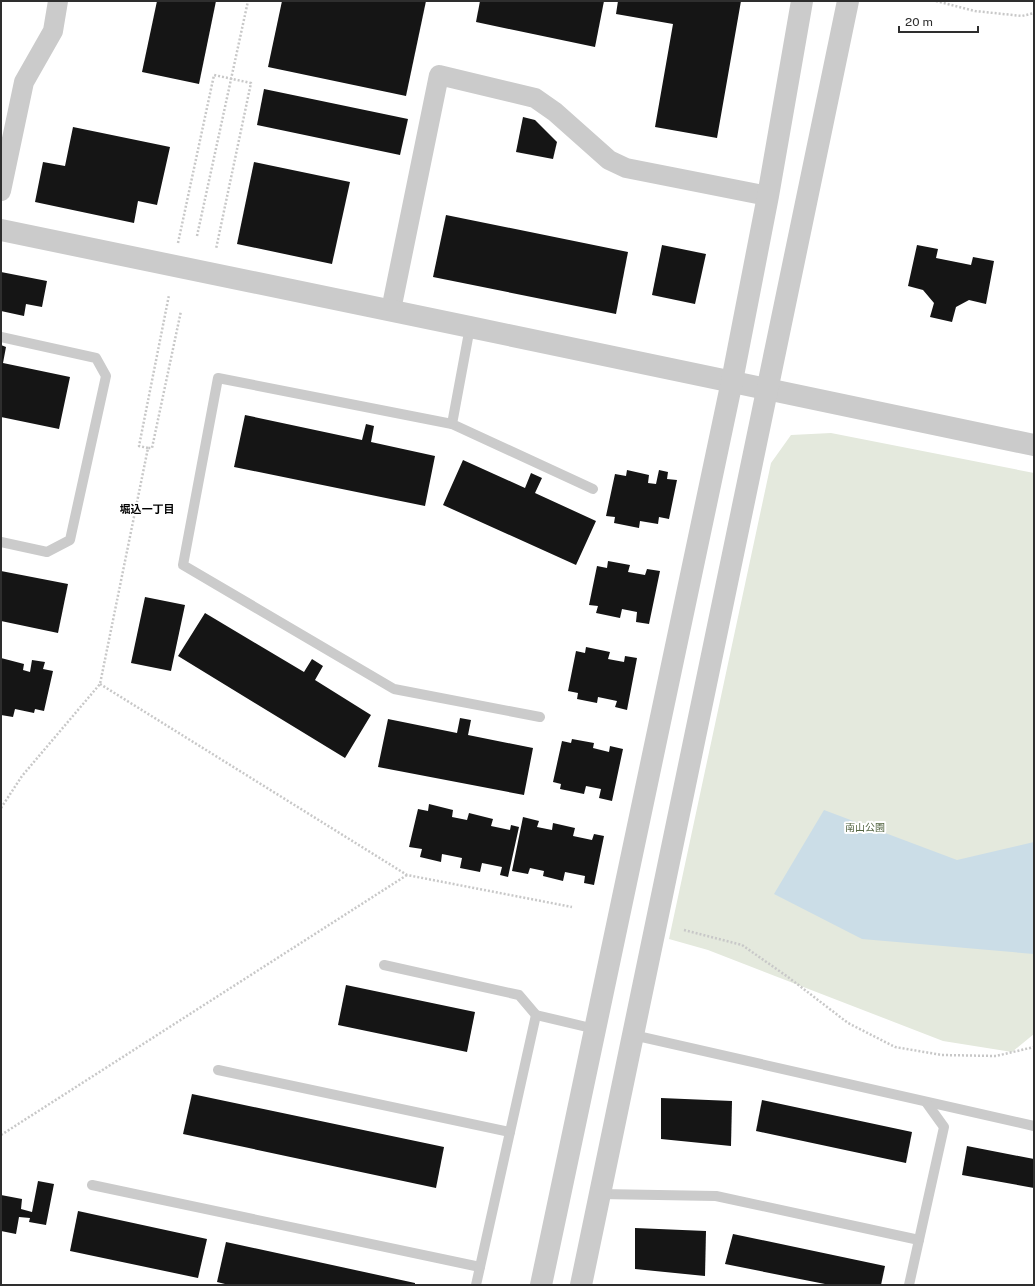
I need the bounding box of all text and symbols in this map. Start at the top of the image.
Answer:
scale bar [899,8,978,34]
text: 20 m [905,15,933,29]
district label: 堀込一丁目 [120,503,175,515]
park label: 南山公園 [845,821,885,833]

